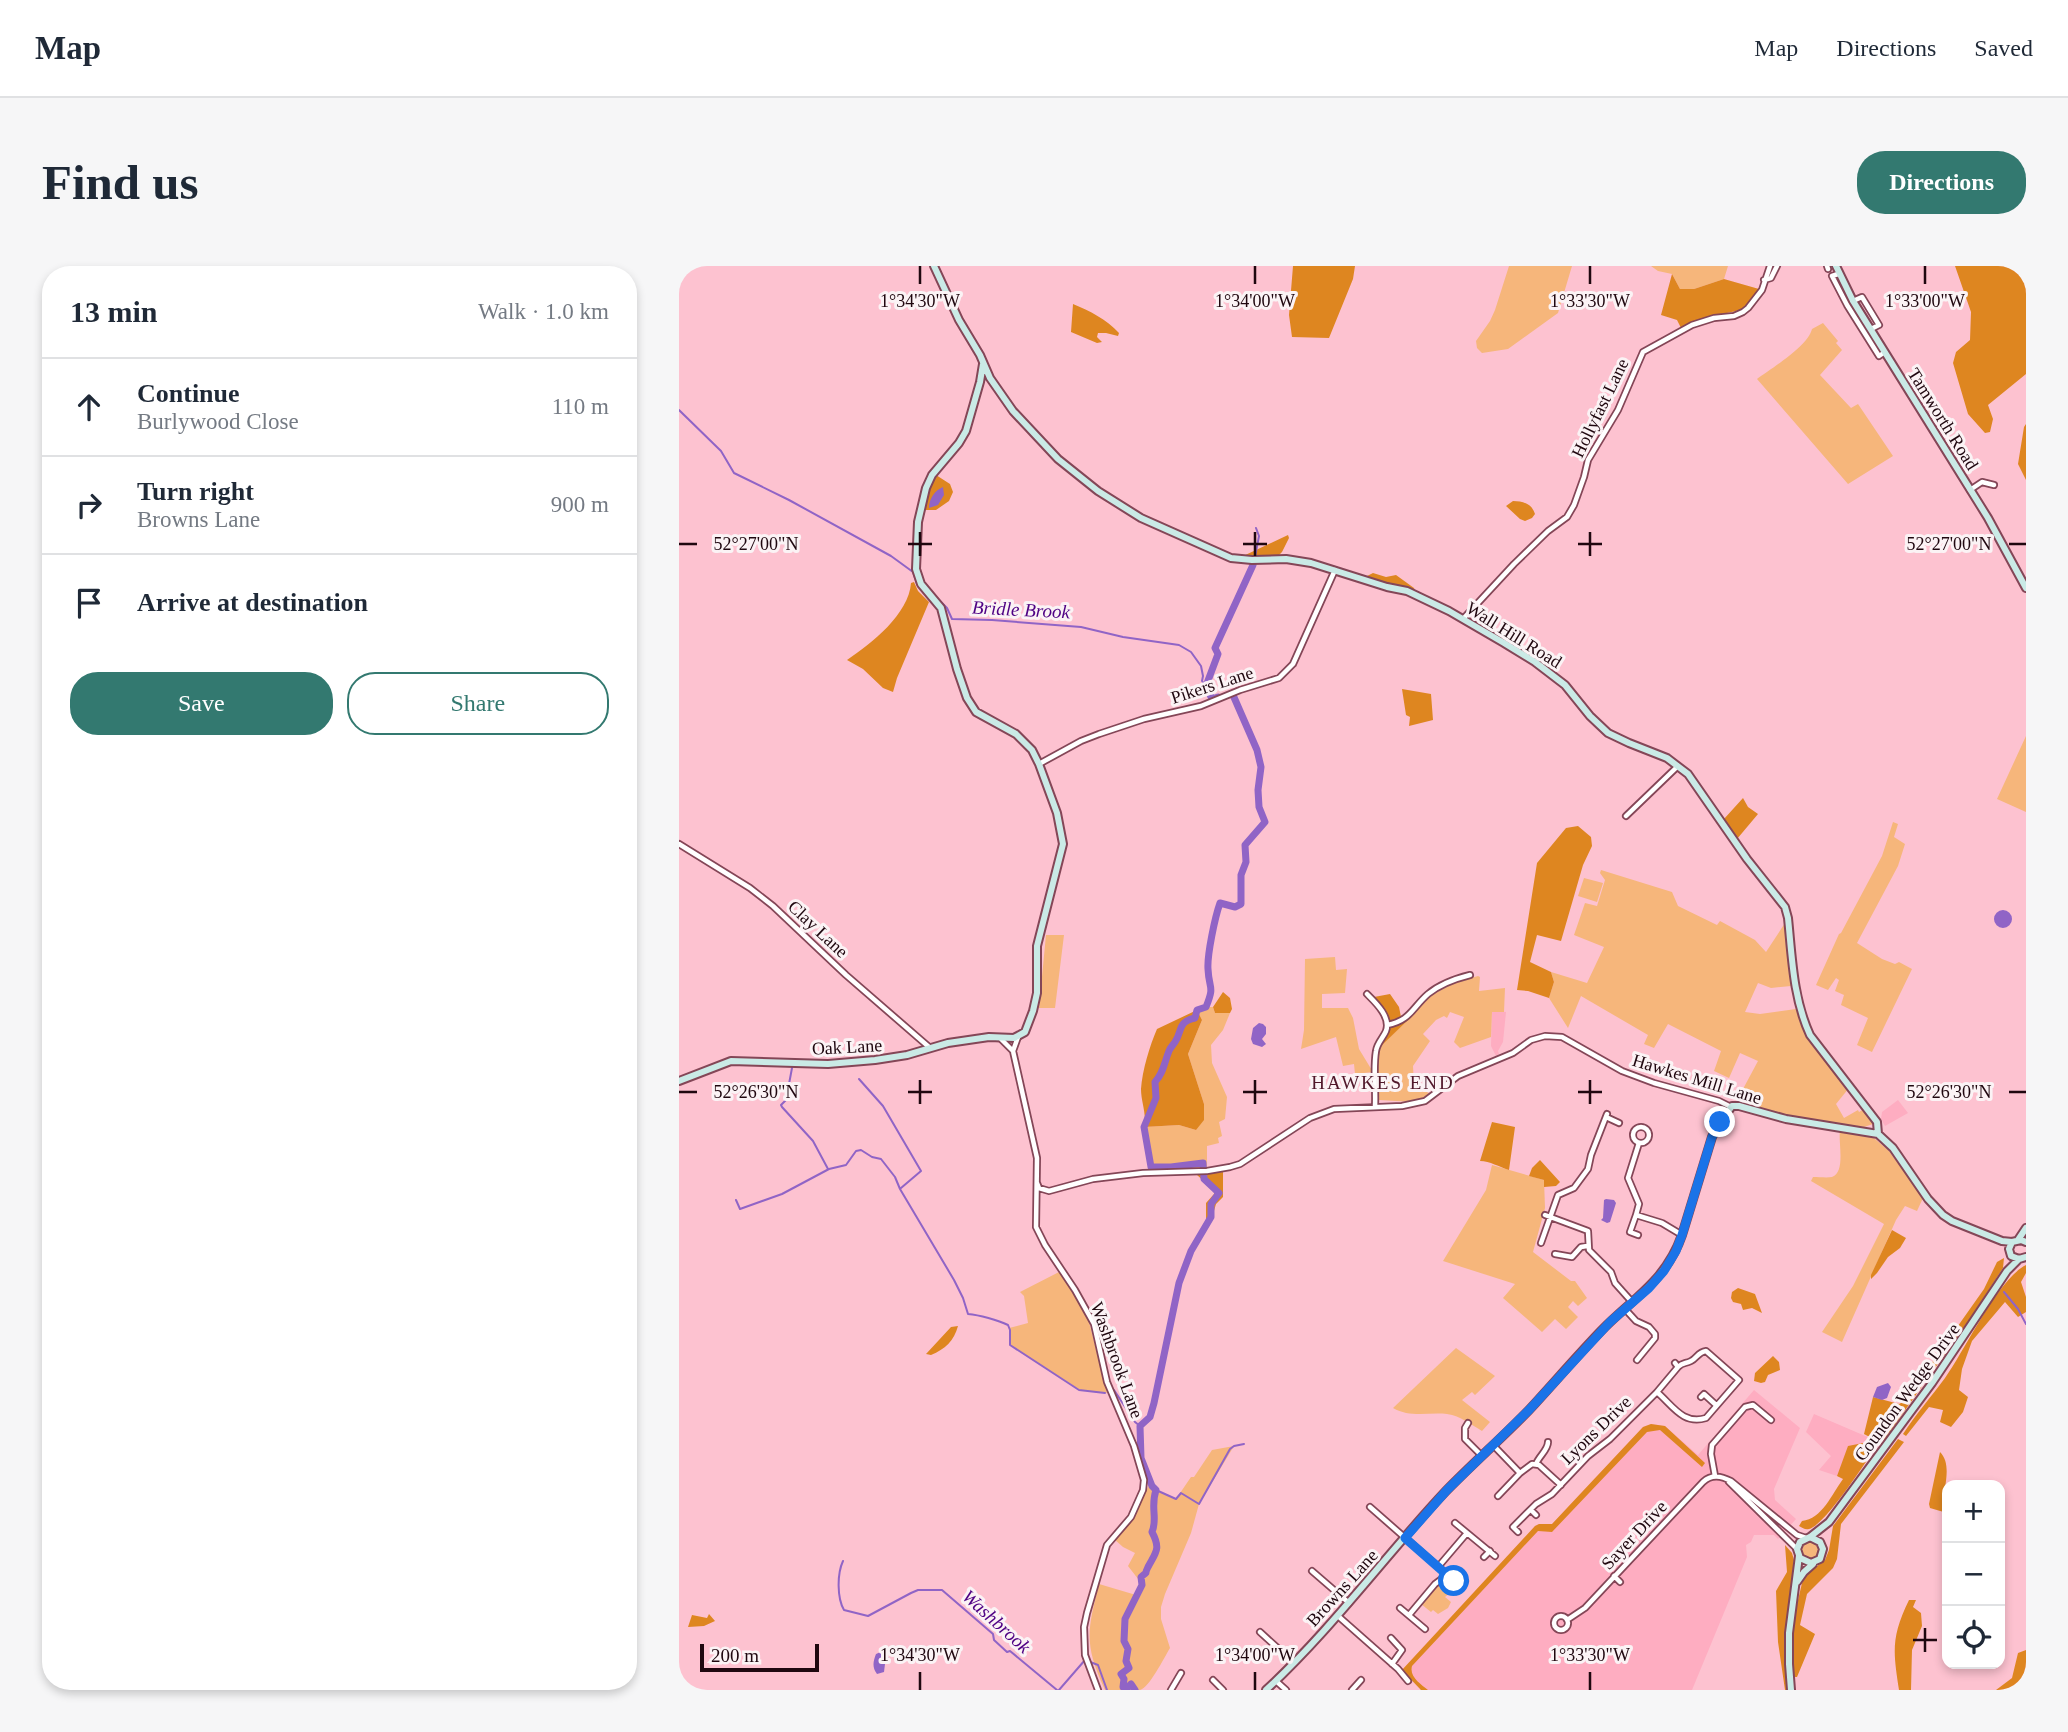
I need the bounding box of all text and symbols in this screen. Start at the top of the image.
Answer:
text: Map [35,30,101,66]
text: Map [1754,35,1798,61]
text: Directions [1836,35,1936,61]
text: Saved [1974,35,2033,61]
button: Directions [1857,151,2026,214]
text: Find us [42,155,199,210]
text: 1°34'30"W [880,291,960,311]
text: 1°34'00"W [1215,291,1295,311]
text: 1°33'30"W [1550,291,1630,311]
text: 1°33'00"W [1885,291,1965,311]
text: 13 min [70,295,158,328]
text: Walk · 1.0 km [478,299,609,324]
street label: Hollyfast Lane [1567,355,1633,461]
street label: Tamworth Road [1904,364,1982,474]
text: Continue [137,379,240,408]
icon: ahead [70,388,108,426]
text: 110 m [552,394,609,419]
text: Burlywood Close [137,409,299,434]
text: Turn right [137,477,254,506]
icon: right [70,486,108,524]
text: 900 m [551,492,609,517]
text: Browns Lane [137,507,260,532]
text: 52°27'00"N [714,534,798,554]
text: 52°27'00"N [1907,534,1991,554]
icon: arrive [70,584,108,622]
text: Arrive at destination [137,588,368,617]
water label: Bridle Brook [972,596,1071,623]
street label: Wall Hill Road [1463,598,1565,672]
street label: Pikers Lane [1168,662,1256,708]
button: Save [70,672,333,735]
button: Share [347,672,609,735]
street label: Clay Lane [784,896,852,962]
street label: Oak Lane [811,1035,883,1059]
street label: Hawkes Mill Lane [1630,1050,1764,1108]
district label: HAWKES END [1311,1072,1455,1093]
text: 52°26'30"N [714,1082,798,1102]
text: 52°26'30"N [1907,1082,1991,1102]
route end [1704,1106,1735,1137]
street label: Washbrook Lane [1087,1299,1147,1421]
street label: Coundon Wedge Drive [1850,1319,1964,1465]
street label: Lyons Drive [1557,1392,1635,1468]
map controls [1942,1480,2005,1669]
button: + [1942,1480,2005,1543]
street label: Sayer Drive [1597,1497,1671,1573]
button: − [1942,1543,2005,1606]
street label: Browns Lane [1302,1545,1382,1631]
route start [1438,1565,1469,1596]
water label: Washbrook [958,1585,1035,1658]
button: locate [1942,1606,2005,1669]
scale bar [700,1641,819,1673]
text: 200 m [711,1645,759,1666]
text: 1°34'30"W [880,1645,960,1665]
text: 1°34'00"W [1215,1645,1295,1665]
text: 1°33'30"W [1550,1645,1630,1665]

